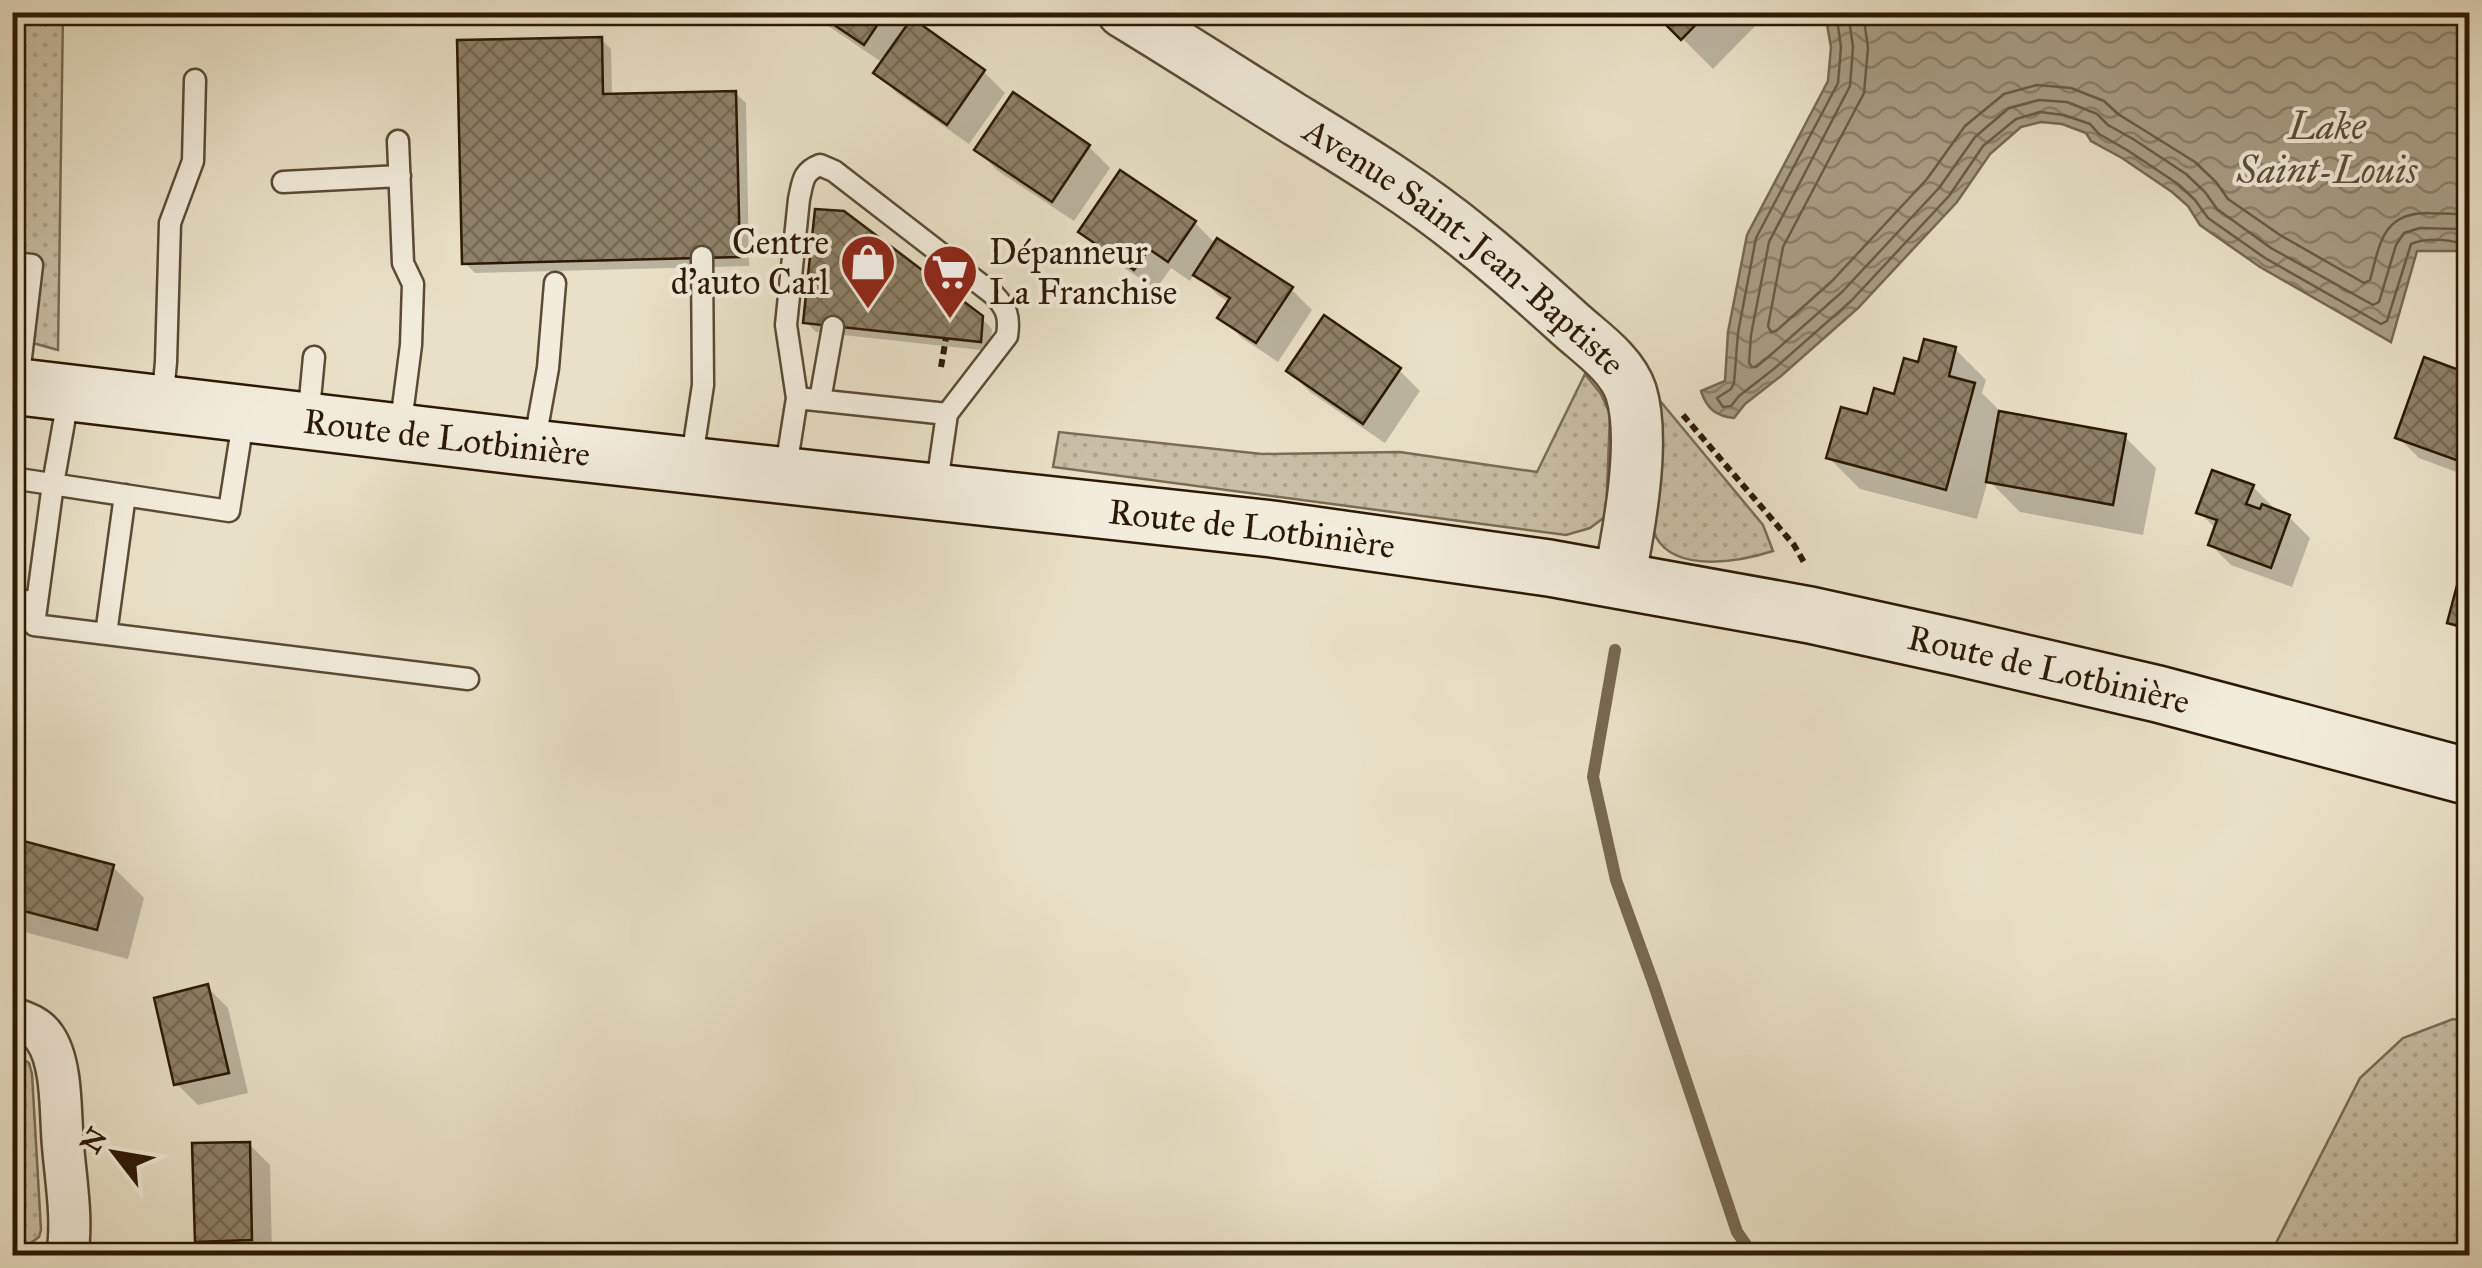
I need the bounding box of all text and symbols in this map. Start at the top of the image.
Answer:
water label: Lake Saint-Louis [2236,103,2418,193]
street label: Avenue Saint-Jean-Baptiste [1294,108,1635,384]
place label: Centre d'auto Carl [671,221,830,304]
place label: Dépanneur La Franchise [989,231,1177,314]
shop icon: Centre d'auto Carl [838,232,898,311]
supermarket icon: Dépanneur La Franchise [920,242,980,321]
street label: Route de Lotbinière [301,400,592,476]
street label: Route de Lotbinière [1106,490,1398,568]
street label: Route de Lotbinière [1904,616,2195,724]
north arrow [65,1103,165,1203]
text: N [73,1121,115,1160]

